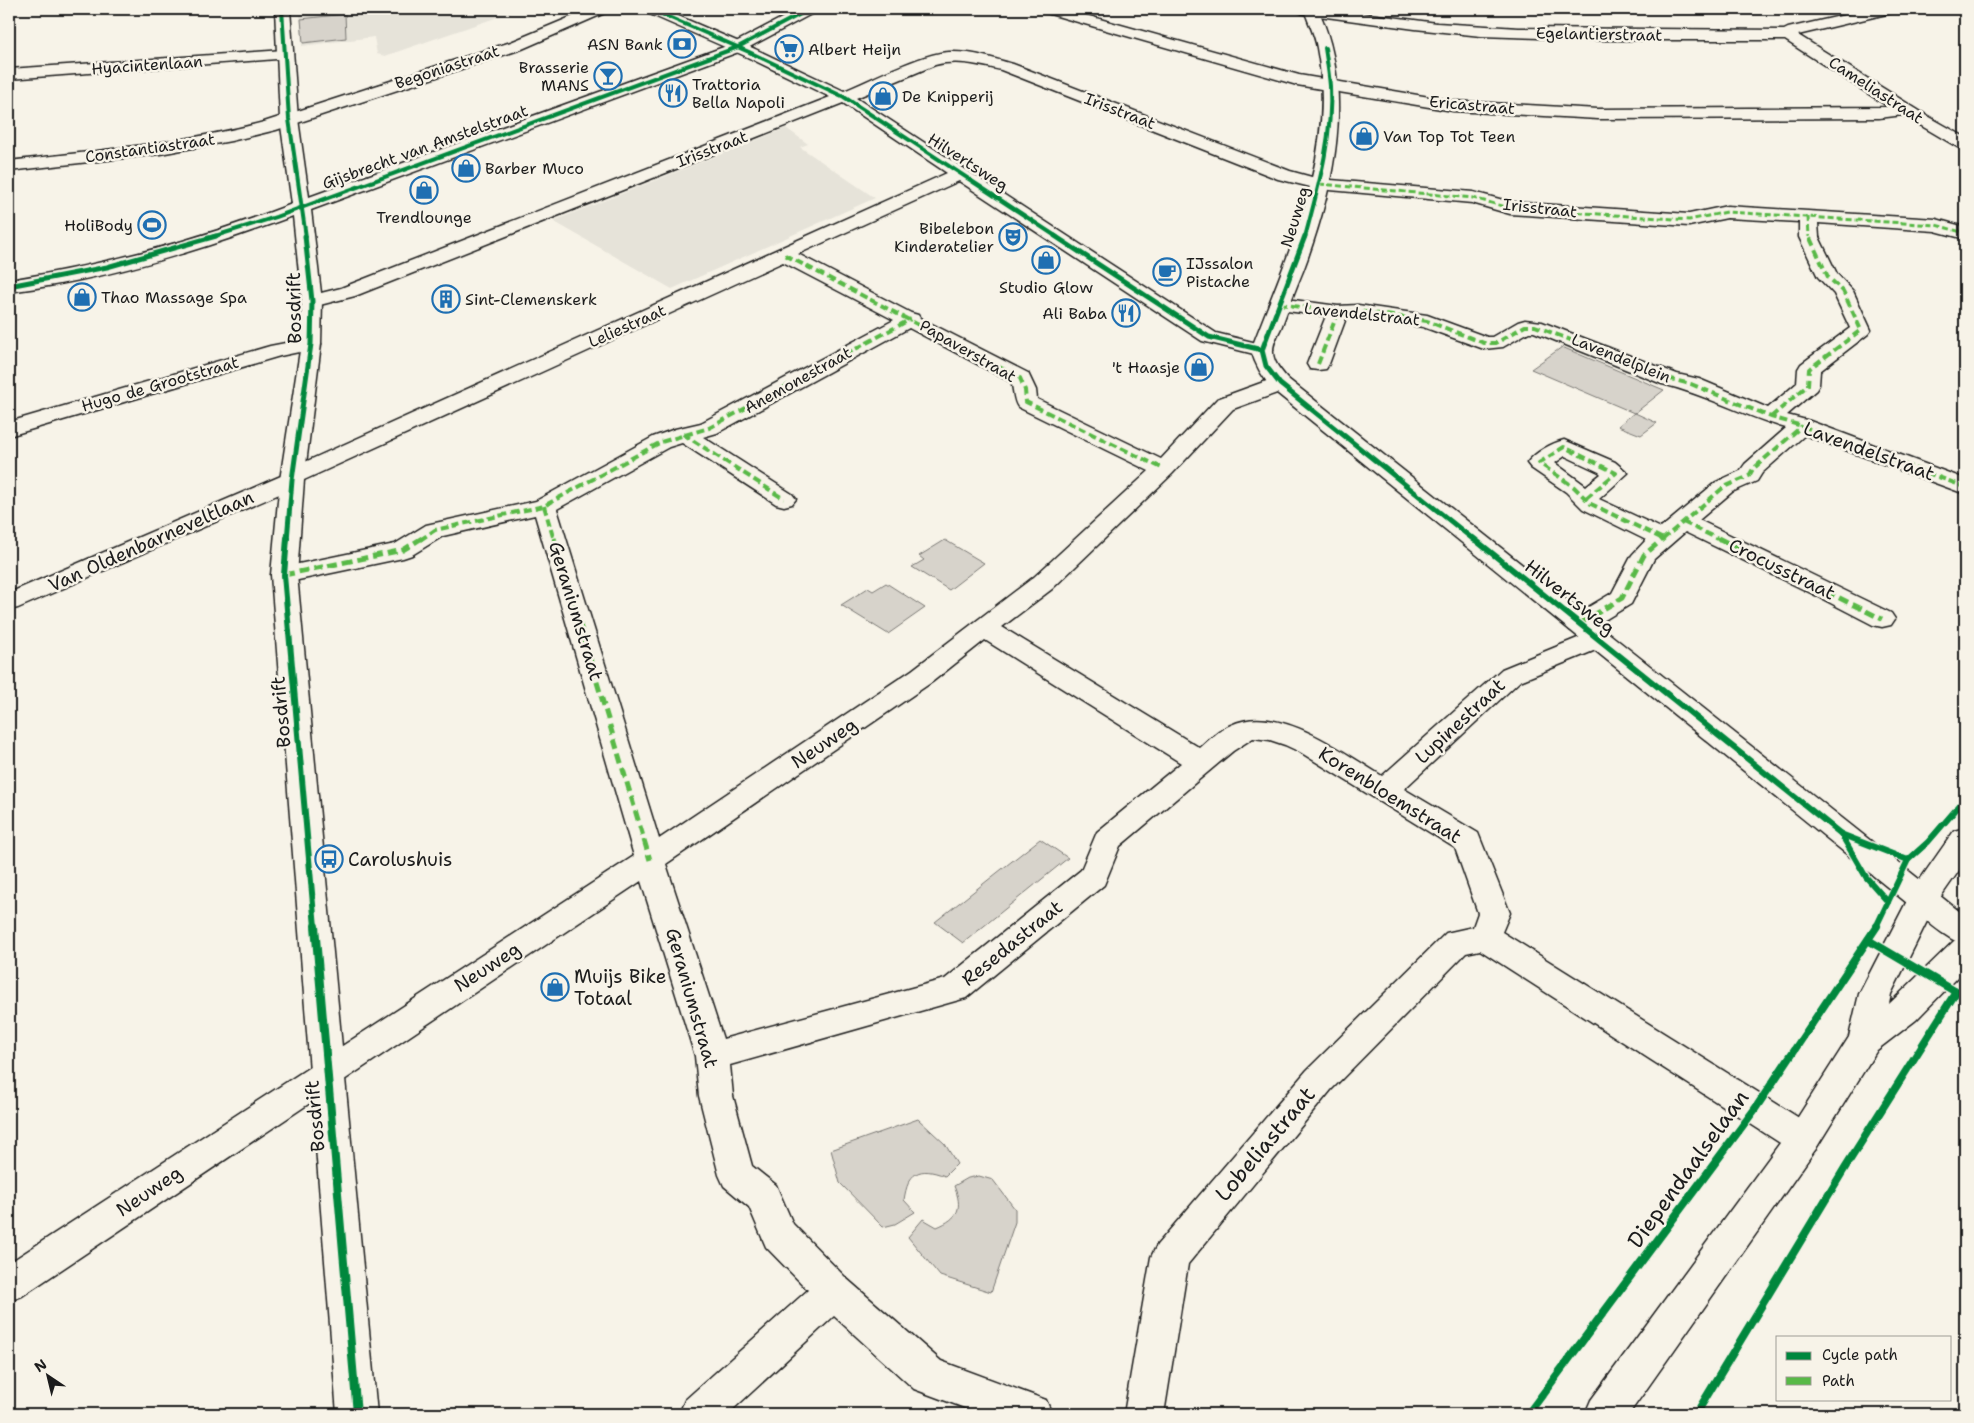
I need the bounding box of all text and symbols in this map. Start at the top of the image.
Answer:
street label: Egelantierstraat [1536,22,1662,46]
bank icon: ASN Bank [667,29,697,59]
place label: ASN Bank [587,34,663,55]
supermarket icon: Albert Heijn [774,34,804,64]
place label: Albert Heijn [808,39,901,60]
street label: Begoniastraat [392,40,502,94]
street label: Hyacintenlaan [91,51,204,79]
street label: Cameliastraat [1825,52,1927,128]
place label: Brasserie MANS [519,57,589,96]
bar icon: Brasserie MANS [593,61,623,91]
place label: Trattoria Bella Napoli [692,74,785,113]
restaurant icon: Trattoria Bella Napoli [658,78,688,108]
shop icon: De Knipperij [868,81,898,111]
place label: De Knipperij [902,86,993,107]
street label: Irisstraat [1081,88,1159,134]
street label: Ericastraat [1428,91,1516,119]
street label: Gijsbrecht van Amstelstraat [319,100,531,194]
shop icon: Van Top Tot Teen [1349,121,1379,151]
street label: Irisstraat [673,126,751,172]
place label: Van Top Tot Teen [1383,126,1516,147]
street label: Constantiastraat [84,128,216,168]
street label: Hilvertsweg [924,128,1012,196]
shop icon: Barber Muco [451,153,481,183]
place label: Barber Muco [485,158,584,179]
shop icon: Trendlounge [409,175,439,205]
street label: Neuweg [1276,184,1314,250]
street label: Irisstraat [1502,194,1578,222]
place label: Trendlounge [376,207,472,228]
sports icon: HoliBody [137,210,167,240]
place label: HoliBody [64,215,133,236]
place label: Bibelebon Kinderatelier [894,218,994,257]
theatre icon: Bibelebon Kinderatelier [998,222,1028,252]
shop icon: Studio Glow [1031,245,1061,275]
place label: IJssalon Pistache [1186,253,1254,292]
cafe icon: IJssalon Pistache [1152,257,1182,287]
street label: Bosdrift [281,272,307,344]
place label: Studio Glow [999,277,1093,298]
shop icon: Thao Massage Spa [67,282,97,312]
building icon: Sint-Clemenskerk [431,284,461,314]
place label: Thao Massage Spa [101,287,247,308]
place label: Sint-Clemenskerk [465,289,597,310]
street label: Lavendelstraat [1303,297,1421,331]
restaurant icon: Ali Baba [1111,298,1141,328]
street label: Leliestraat [585,300,669,352]
place label: Ali Baba [1042,303,1107,324]
street label: Papaverstraat [916,315,1020,387]
street label: Lavendelplein [1568,329,1674,388]
street label: Anemonestraat [741,342,855,418]
street label: Hugo de Grootstraat [79,351,241,417]
shop icon: 't Haasje [1184,352,1214,382]
place label: 't Haasje [1112,357,1180,378]
street label: Lavendelstraat [1800,416,1938,486]
street label: Van Oldenbarneveltlaan [44,484,258,598]
street label: Crocusstraat [1725,532,1839,606]
street label: Geraniumstraat [543,538,609,684]
street label: Hilvertsweg [1519,554,1621,640]
street label: Lupinestraat [1410,673,1510,769]
street label: Bosdrift [265,675,297,749]
street label: Neuweg [786,712,862,774]
street label: Korenbloemstraat [1314,741,1466,849]
bus stop icon: Carolushuis [314,844,344,874]
place label: Carolushuis [348,847,452,872]
street label: Resedastraat [956,895,1068,991]
street label: Geraniumstraat [660,925,724,1071]
street label: Neuweg [449,936,525,998]
place label: Muijs Bike Totaal [574,964,666,1011]
shop icon: Muijs Bike Totaal [540,972,570,1002]
street label: Bosdrift [299,1079,331,1153]
street label: Lobeliastraat [1208,1081,1322,1207]
street label: Diependaalselaan [1621,1084,1755,1254]
street label: Neuweg [111,1160,187,1222]
legend [1776,1336,1952,1400]
text: Cycle path [1822,1345,1898,1365]
north arrow [22,1350,72,1400]
text: N [31,1355,50,1376]
text: Path [1822,1371,1855,1391]

